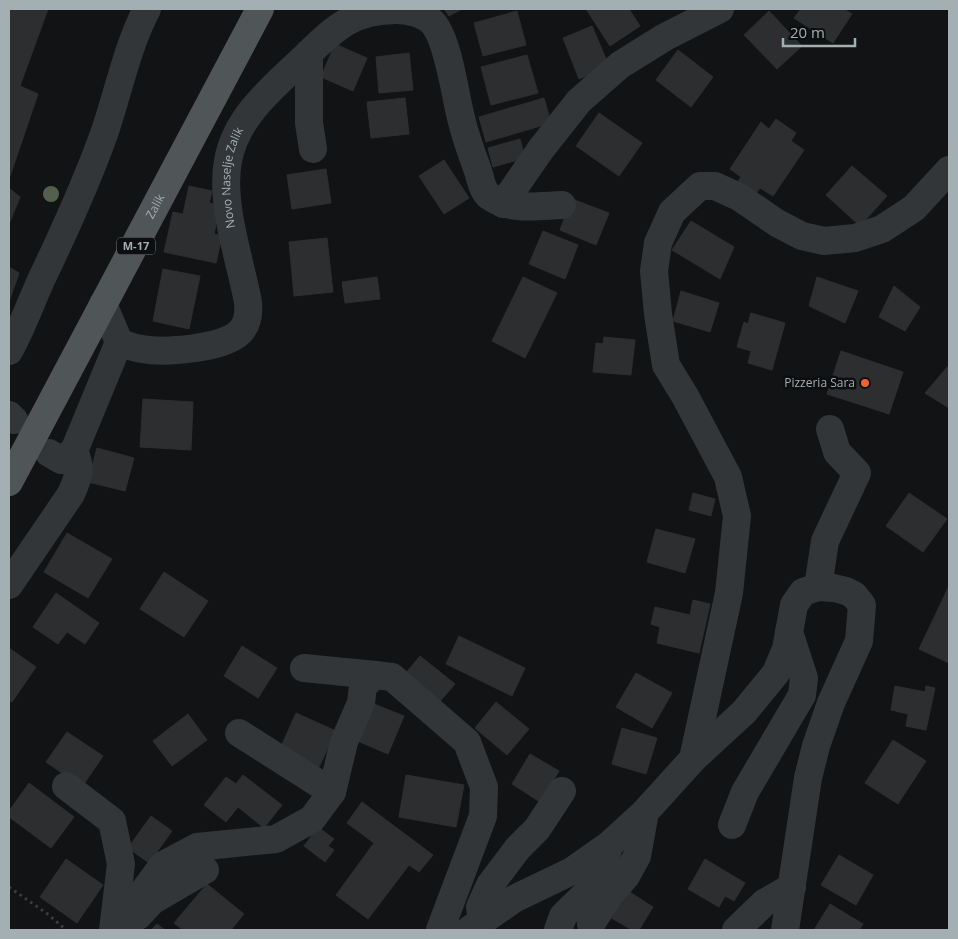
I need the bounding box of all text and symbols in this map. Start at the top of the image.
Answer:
scale bar [783,15,856,47]
text: 20 m [790,22,825,42]
street label: Novo Naselje Zalik [217,123,247,230]
street label: Zalik [141,190,169,222]
road number: M-17 [117,238,155,255]
place label: Pizzeria Sara [784,374,855,391]
marker: Pizzeria Sara [859,377,871,389]

